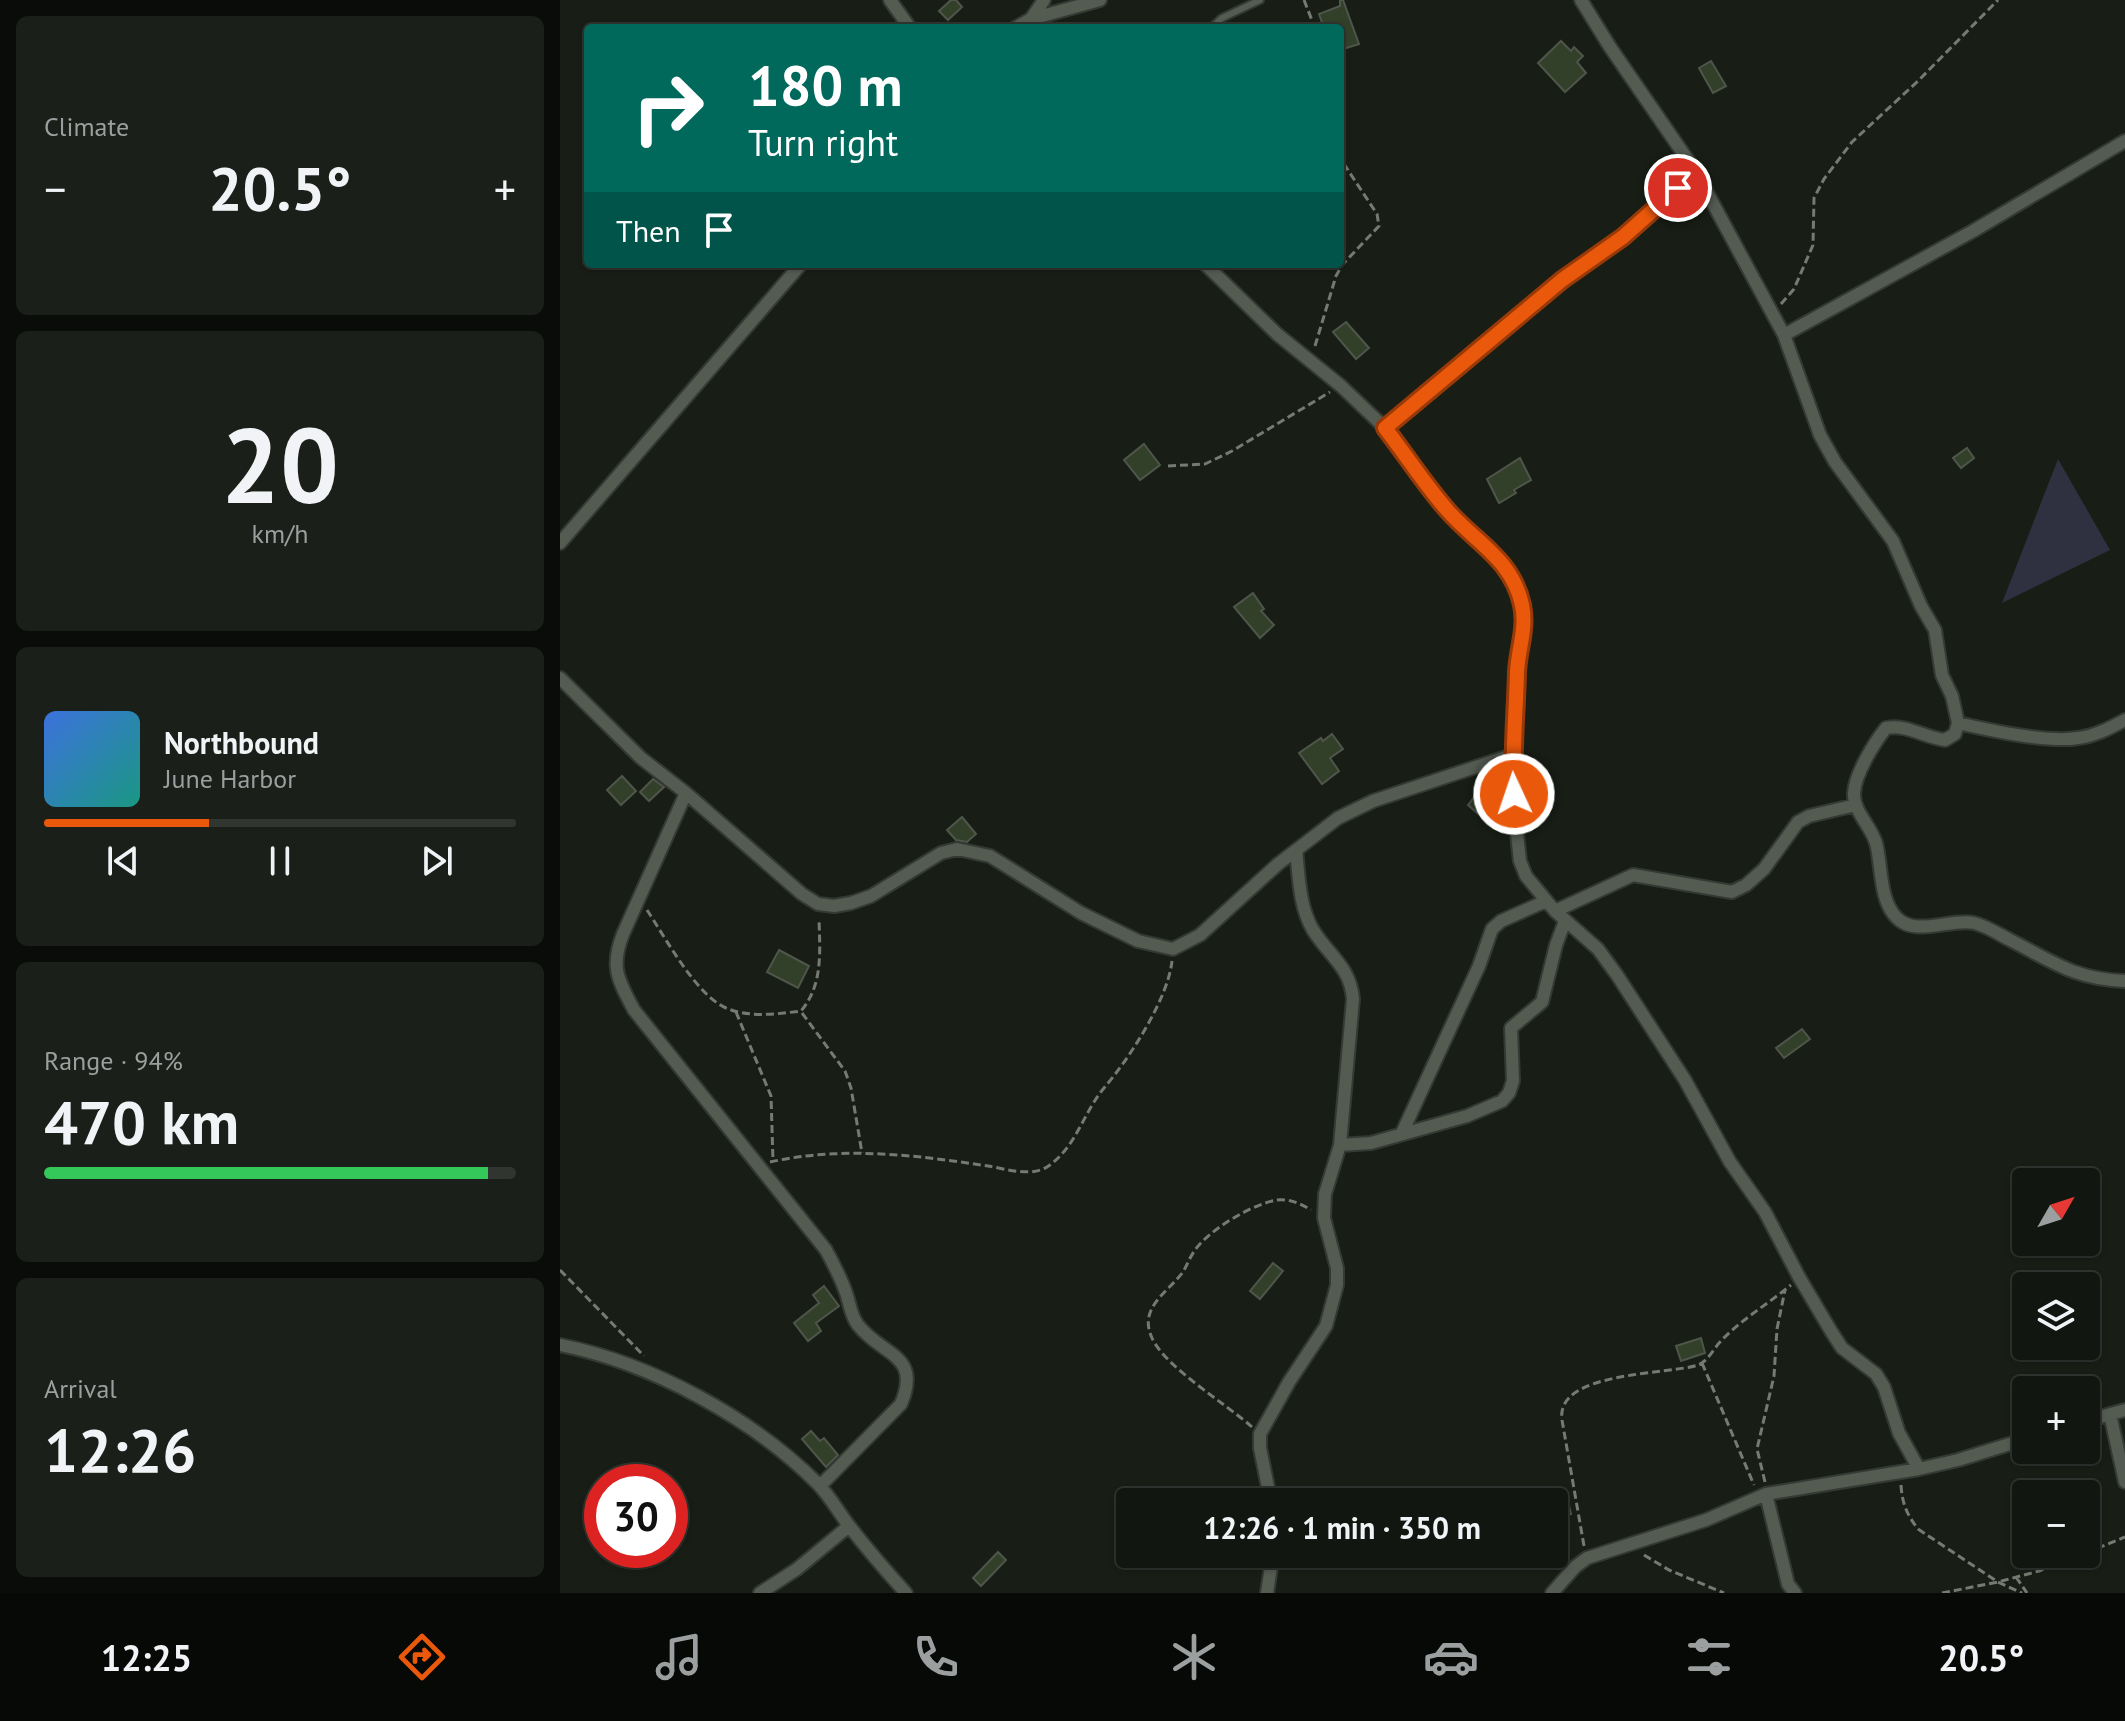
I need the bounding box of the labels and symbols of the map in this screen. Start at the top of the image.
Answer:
pin [1644,154,1712,222]
position arrow [1472,752,1556,836]
north arrow [2012,1168,2100,1256]
speed limit sign: 30 [584,1464,688,1568]

